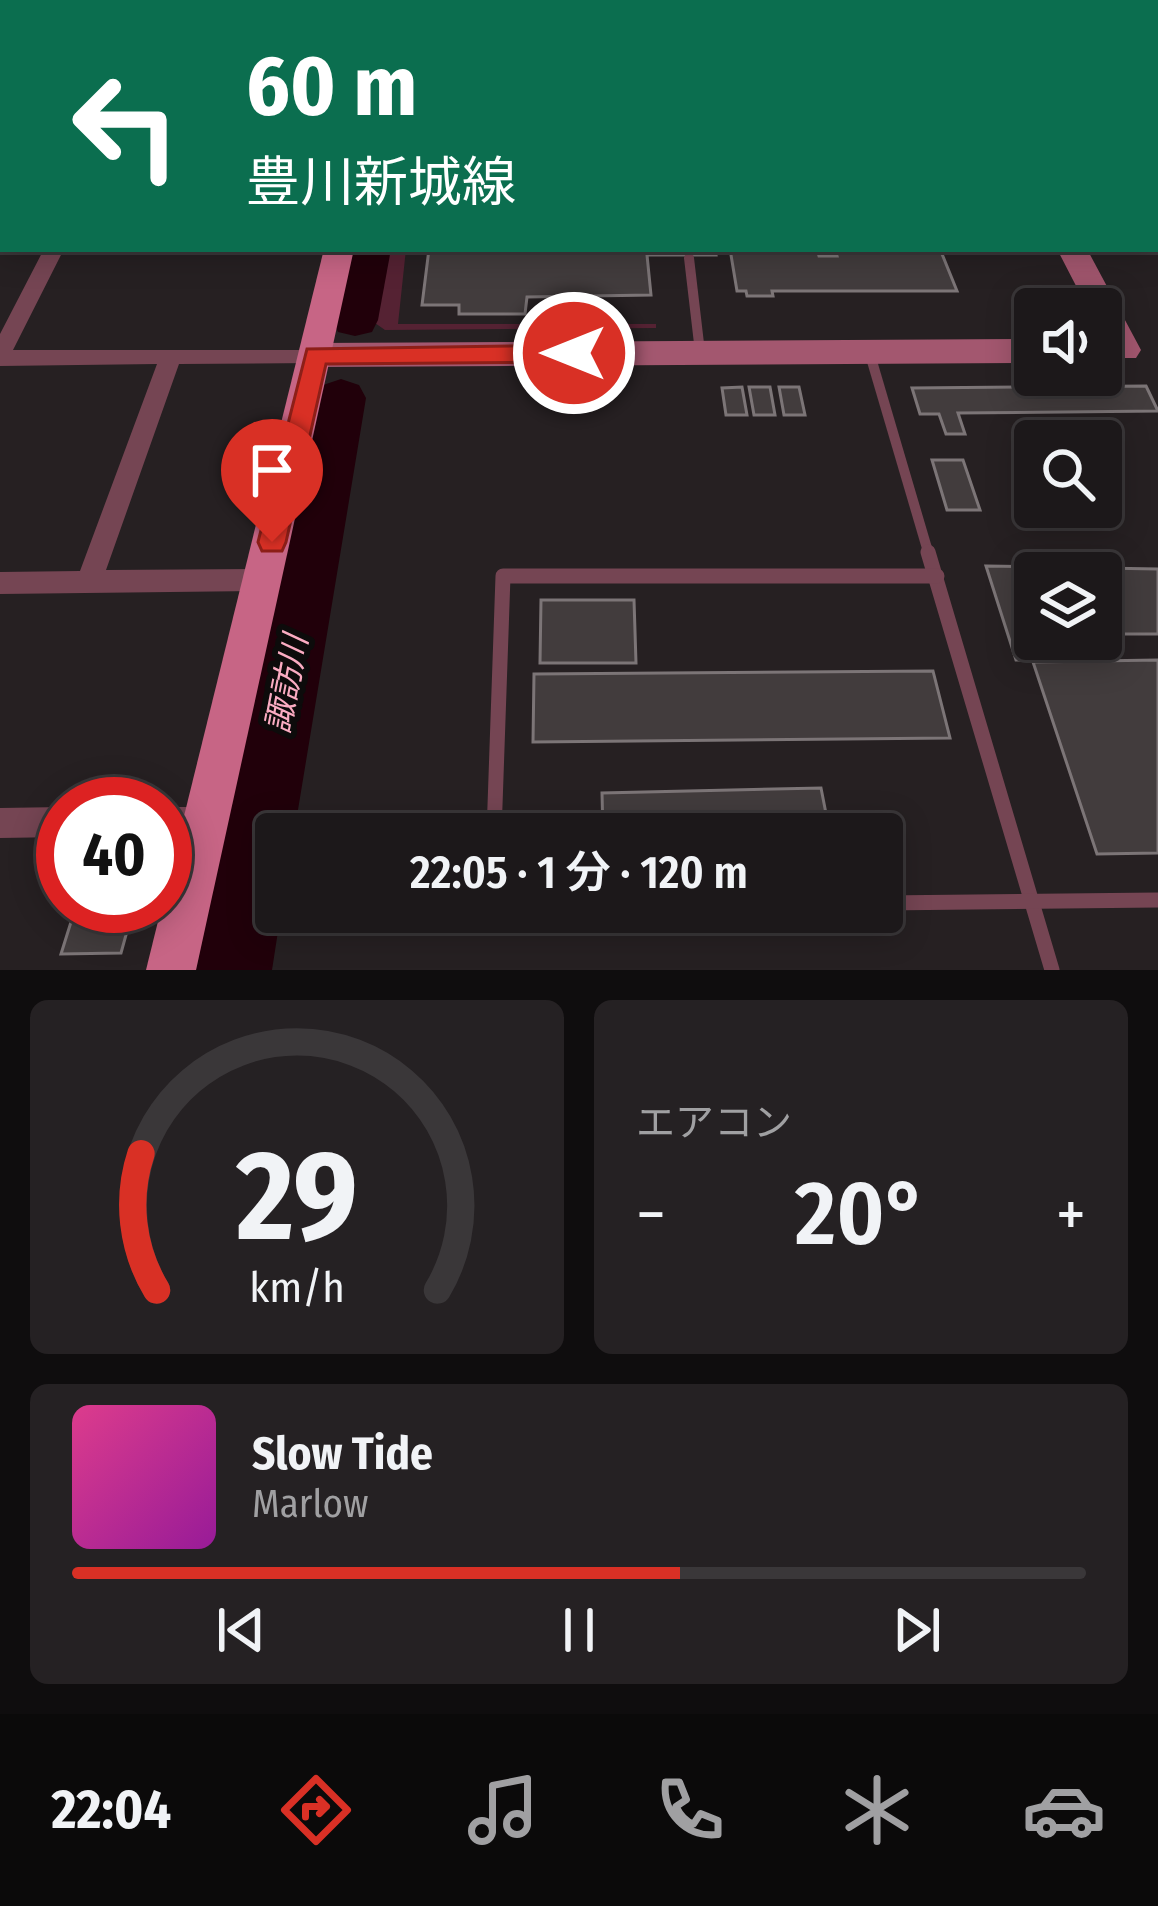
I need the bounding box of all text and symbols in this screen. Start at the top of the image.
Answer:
text: 60 m [246,36,417,137]
icon: left [48,48,204,204]
text: 豊川新城線 [246,151,516,215]
map controls [1014,288,1122,660]
button: sound [1014,288,1122,396]
position arrow [511,290,637,416]
pin [221,419,323,542]
button: search [1014,420,1122,528]
icon: arrive [239,437,305,503]
button: layers [1014,552,1122,660]
water label: 諏訪川 [258,629,317,736]
speed limit sign: 40 [36,777,192,933]
text: 22:05 · 1 分 · 120 m [410,846,748,900]
text: エアコン [636,1100,792,1146]
text: 29 [235,1122,358,1272]
text: 20° [795,1160,927,1268]
text: − [636,1175,666,1254]
text: + [1056,1175,1086,1254]
text: km/h [249,1262,345,1313]
text: Slow Tide [252,1427,433,1481]
text: Marlow [252,1481,369,1527]
icon: previous [208,1597,274,1663]
icon: pause [546,1597,612,1663]
icon: next [884,1597,950,1663]
icon: directions [274,1768,358,1852]
icon: music [461,1768,545,1852]
icon: phone [648,1768,732,1852]
icon: climate [835,1768,919,1852]
icon: car [1022,1768,1106,1852]
text: 22:04 [52,1778,171,1842]

